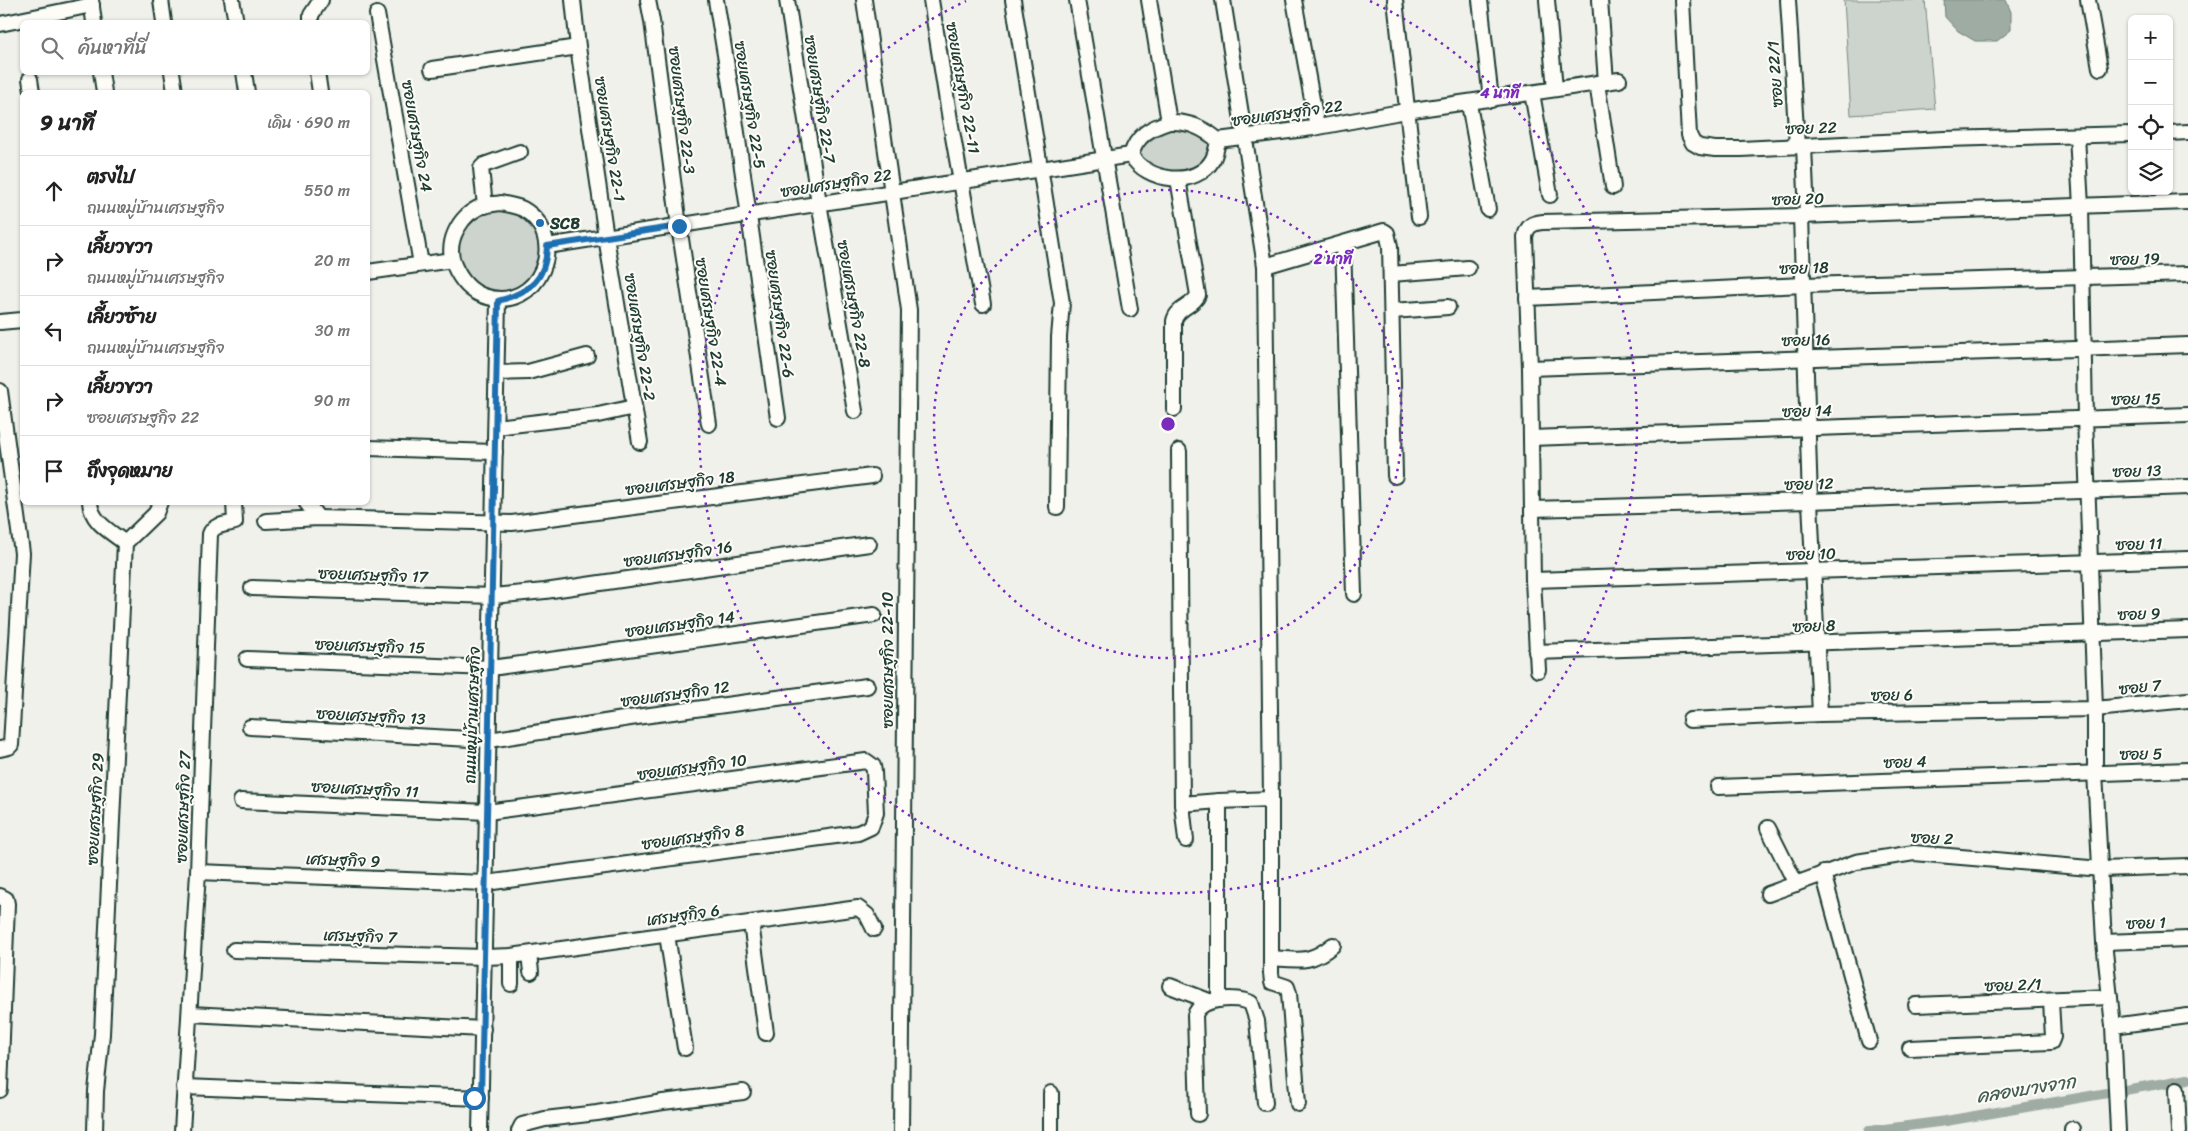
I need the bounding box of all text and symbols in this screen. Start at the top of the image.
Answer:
map controls [2128,15,2173,195]
button: + [2128,15,2173,60]
search box [20,20,370,75]
street label: ซอยเศรษฐกิจ 22-11 [937,20,989,156]
text: ค้นหาที่นี่ [78,31,147,64]
street label: ซอยเศรษฐกิจ 22-7 [796,33,845,166]
icon: search [38,34,66,62]
street label: ซอยเศรษฐกิจ 22-5 [726,39,774,171]
street label: ซอย 22/1 [1758,40,1792,108]
street label: ซอยเศรษฐกิจ 22-3 [660,45,704,176]
button: − [2128,60,2173,105]
street label: ซอยเศรษฐกิจ 22-1 [586,74,634,204]
street label: ซอยเศรษฐกิจ 24 [393,78,441,194]
text: 4 นาที [1479,80,1522,106]
street label: ซอยเศรษฐกิจ 22 [1229,91,1345,135]
text: 9 นาที [40,104,95,142]
button: locate [2128,105,2173,150]
text: เดิน · 690 m [267,108,350,137]
street label: ซอย 22 [1785,113,1837,143]
button: layers [2128,150,2173,195]
text: ตรงไป [87,160,135,193]
street label: ซอยเศรษฐกิจ 22 [778,160,894,206]
text: 550 m [304,176,350,205]
icon: ahead [40,177,68,205]
street label: ซอย 20 [1771,184,1825,214]
text: ถนนหมู่บ้านเศรษฐกิจ [87,193,225,222]
place label: SCB [549,209,580,238]
route end [668,215,691,238]
marker: SCB [534,217,546,229]
text: เลี้ยวขวา [87,230,153,263]
street label: ซอยเศรษฐกิจ 22-8 [828,238,880,371]
street label: ซอย 19 [2110,244,2161,274]
text: 20 m [314,246,350,275]
text: 2 นาที [1313,246,1354,272]
icon: right [40,247,68,275]
street label: ซอยเศรษฐกิจ 22-6 [757,248,803,380]
street label: ซอย 18 [1779,253,1830,283]
street label: ซอยเศรษฐกิจ 22-4 [687,256,735,388]
text: ถนนหมู่บ้านเศรษฐกิจ [87,263,225,292]
street label: ซอยเศรษฐกิจ 22-2 [616,271,664,403]
text: เลี้ยวซ้าย [87,300,156,333]
text: 30 m [315,316,350,345]
icon: left [40,317,68,345]
street label: ซอย 16 [1781,325,1831,355]
text: ถนนหมู่บ้านเศรษฐกิจ [87,333,225,362]
text: เลี้ยวขวา [87,370,153,403]
street label: ซอย 15 [2111,384,2161,414]
text: 90 m [314,386,350,415]
icon: right [40,387,68,415]
street label: ซอย 14 [1782,396,1832,426]
text: ซอยเศรษฐกิจ 22 [87,403,199,432]
centre of rings [1159,415,1177,433]
text: ถึงจุดหมาย [87,454,173,487]
street label: ซอย 13 [2112,456,2162,486]
icon: arrive [40,457,68,485]
street label: ซอยเศรษฐกิจ 18 [624,462,737,504]
street label: ซอย 12 [1784,469,1834,499]
street label: ซอย 11 [2115,529,2163,559]
street label: ซอยเศรษฐกิจ 16 [622,532,734,576]
street label: ซอย 10 [1785,539,1837,569]
street label: ซอยเศรษฐกิจ 17 [318,559,429,591]
street label: ซอยเศรษฐกิจ 22-10 [873,592,902,728]
street label: ซอย 9 [2117,599,2161,629]
street label: ซอยเศรษฐกิจ 14 [623,602,737,646]
street label: ซอย 8 [1792,611,1836,641]
street label: ซอยเศรษฐกิจ 15 [314,630,426,662]
street label: ถนนหมู่บ้านเศรษฐกิจ [455,646,489,784]
street label: ซอย 7 [2117,670,2163,704]
street label: ซอยเศรษฐกิจ 12 [619,672,731,716]
street label: ซอย 6 [1871,680,1913,710]
street label: ซอยเศรษฐกิจ 13 [316,699,427,733]
street label: ซอย 5 [2119,739,2163,769]
street label: ซอยเศรษฐกิจ 10 [635,745,749,789]
street label: ซอย 4 [1883,747,1927,777]
street label: ซอยเศรษฐกิจ 27 [167,750,199,864]
street label: ซอยเศรษฐกิจ 29 [78,752,112,866]
street label: ซอยเศรษฐกิจ 11 [311,772,420,806]
street label: ซอยเศรษฐกิจ 8 [640,815,747,859]
street label: ซอย 2 [1910,822,1954,854]
street label: เศรษฐกิจ 9 [305,844,381,876]
street label: เศรษฐกิจ 6 [644,896,722,934]
street label: ซอย 1 [2126,908,2167,938]
street label: เศรษฐกิจ 7 [323,920,398,952]
street label: ซอย 2/1 [1984,970,2042,1000]
water label: คลองบางจาก [1974,1065,2079,1113]
route start [463,1087,486,1110]

